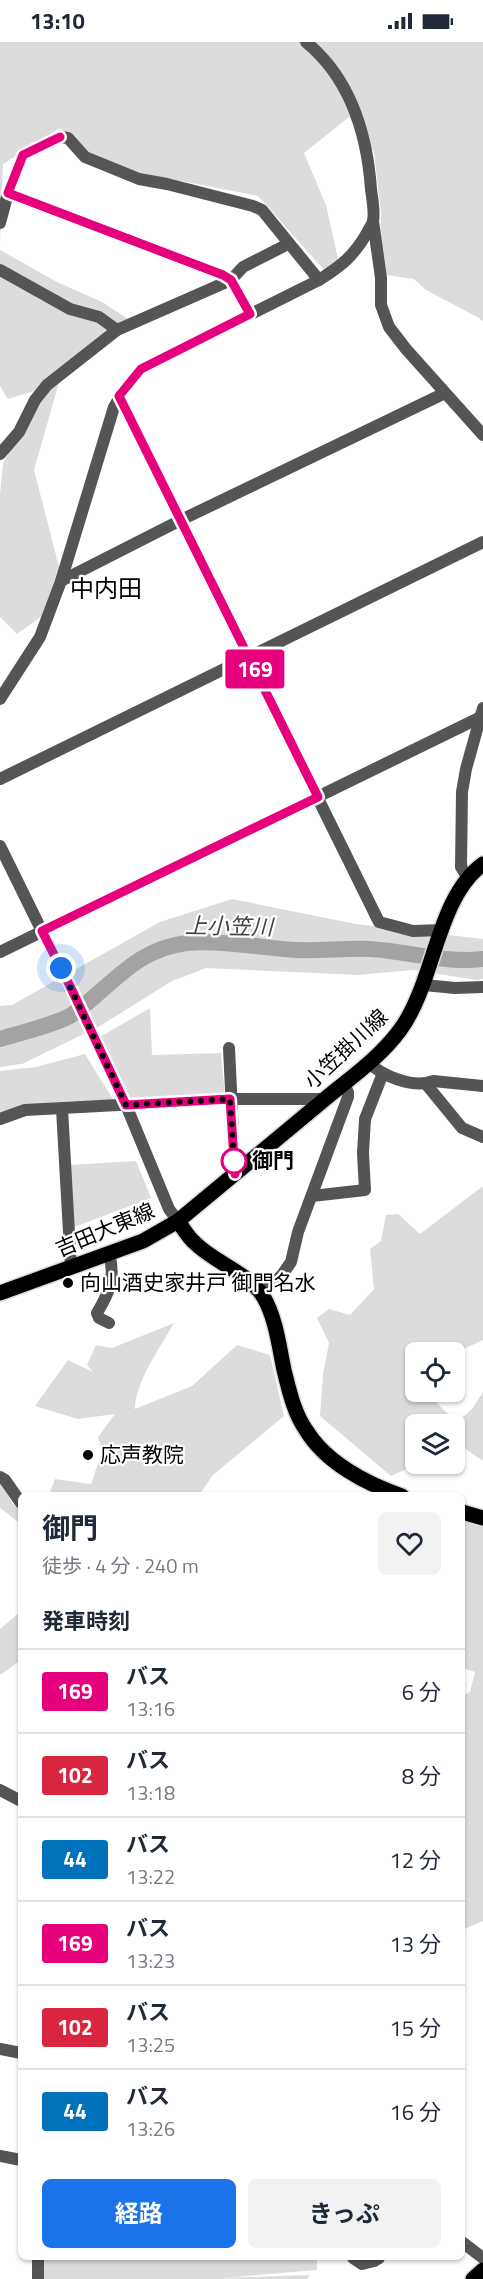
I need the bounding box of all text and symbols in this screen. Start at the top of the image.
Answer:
text: 13:10 [30,4,85,38]
district label: 中内田 [70,570,142,606]
line badge: 169 [220,650,290,688]
text: 169 [237,653,273,685]
water label: 上小笠川 [185,908,275,944]
your location [46,953,76,983]
street label: 小笠掛川線 [296,1001,395,1096]
place label: 御門 [252,1144,294,1176]
marker: 御門 [221,1148,247,1174]
street label: 吉田大東線 [50,1194,159,1264]
place label: 向山酒史家井戸 御門名水 [80,1266,316,1298]
marker: 向山酒史家井戸 御門名水 [61,1276,75,1290]
map controls [405,1342,465,1474]
button: locate [405,1342,465,1402]
button: layers [405,1414,465,1474]
place label: 応声教院 [100,1438,184,1470]
marker: 応声教院 [81,1448,95,1462]
text: 御門 [42,1506,98,1549]
button: heart [378,1512,441,1575]
text: 徒歩 · 4 分 · 240 m [42,1550,199,1581]
text: 発車時刻 [42,1604,130,1638]
text: バス [126,1659,170,1693]
text: 169 [57,1675,93,1707]
text: 6 分 [402,1675,441,1709]
text: 13:16 [126,1693,175,1724]
text: バス [126,1743,170,1777]
text: 102 [57,1759,93,1791]
text: 8 分 [402,1759,441,1793]
text: 13:18 [126,1777,175,1808]
text: バス [126,1827,170,1861]
text: 44 [63,1843,87,1875]
text: 12 分 [390,1843,441,1877]
text: 13:22 [126,1861,175,1892]
text: バス [126,1911,170,1945]
text: 169 [57,1927,93,1959]
text: 13 分 [390,1927,441,1961]
text: 13:23 [126,1945,175,1976]
text: バス [126,1995,170,2029]
text: 102 [57,2011,93,2043]
text: 15 分 [390,2011,441,2045]
text: 13:25 [126,2029,175,2060]
text: バス [126,2079,170,2113]
text: 44 [63,2095,87,2127]
text: 16 分 [390,2095,441,2129]
text: 13:26 [126,2113,175,2144]
button: 経路 [42,2179,236,2248]
button: きっぷ [248,2179,441,2248]

